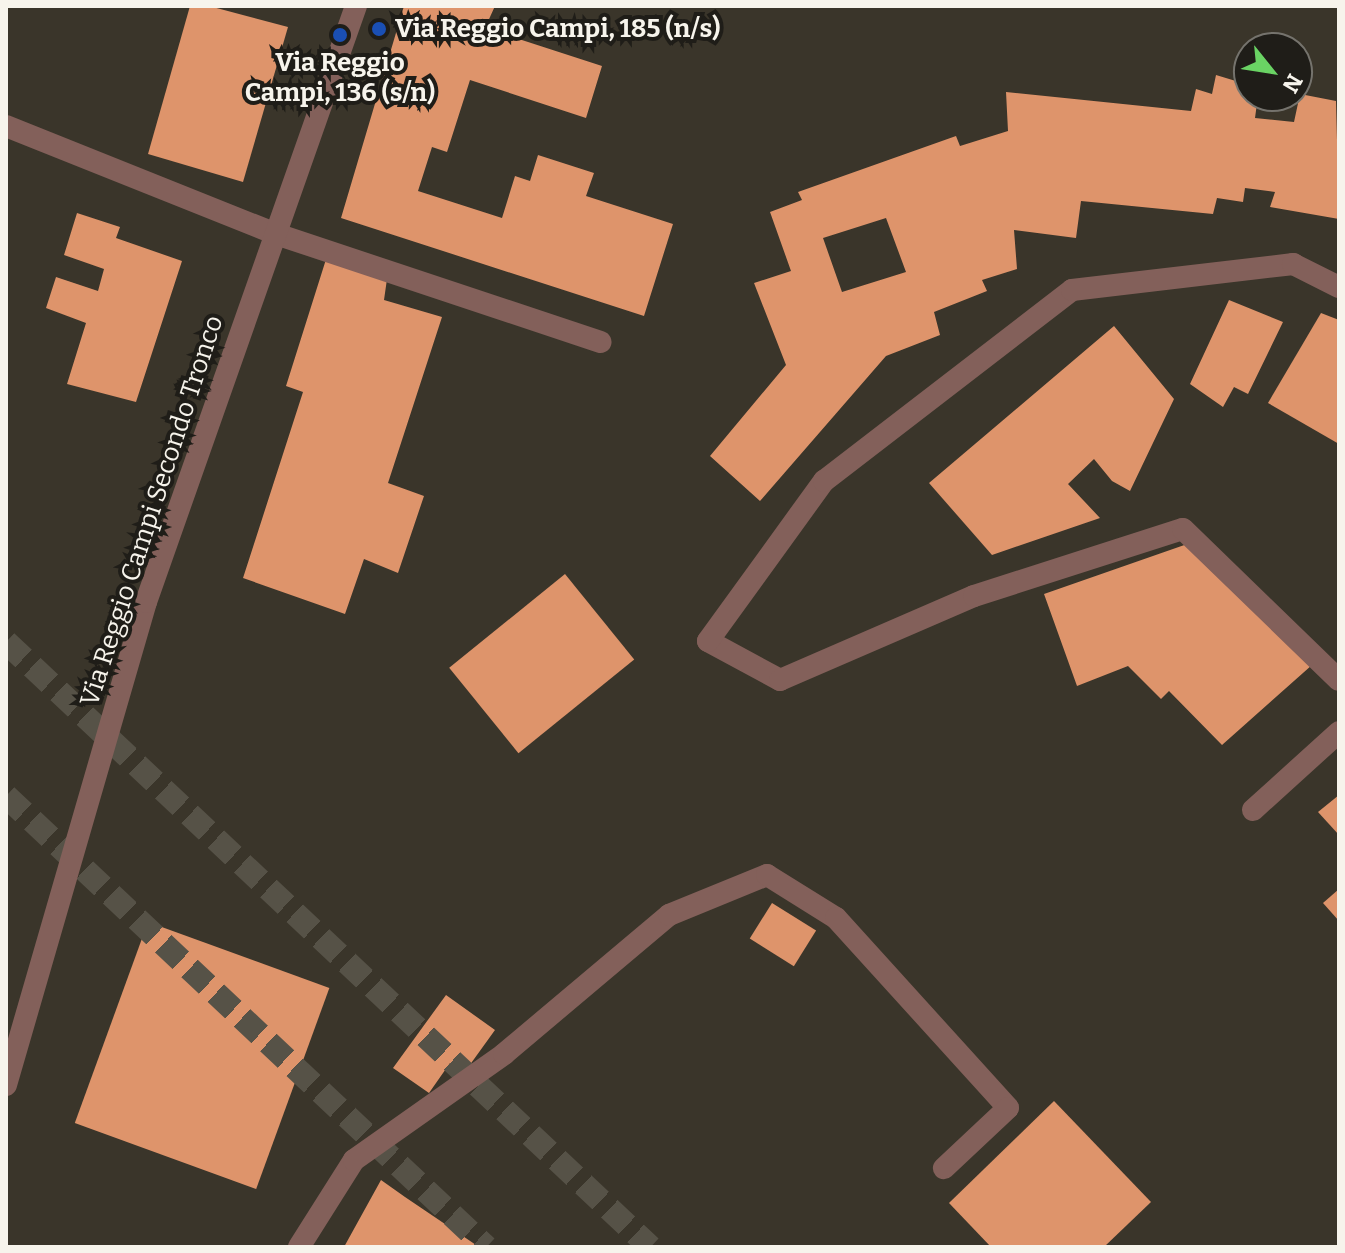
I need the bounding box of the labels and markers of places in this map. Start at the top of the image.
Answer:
place label: Via Reggio Campi, 185 (n/s) [395,13,721,45]
marker: Via Reggio Campi, 185 (n/s) [370,20,388,38]
marker: Via Reggio Campi, 136 (s/n) [331,26,349,44]
place label: Via Reggio Campi, 136 (s/n) [245,47,435,108]

